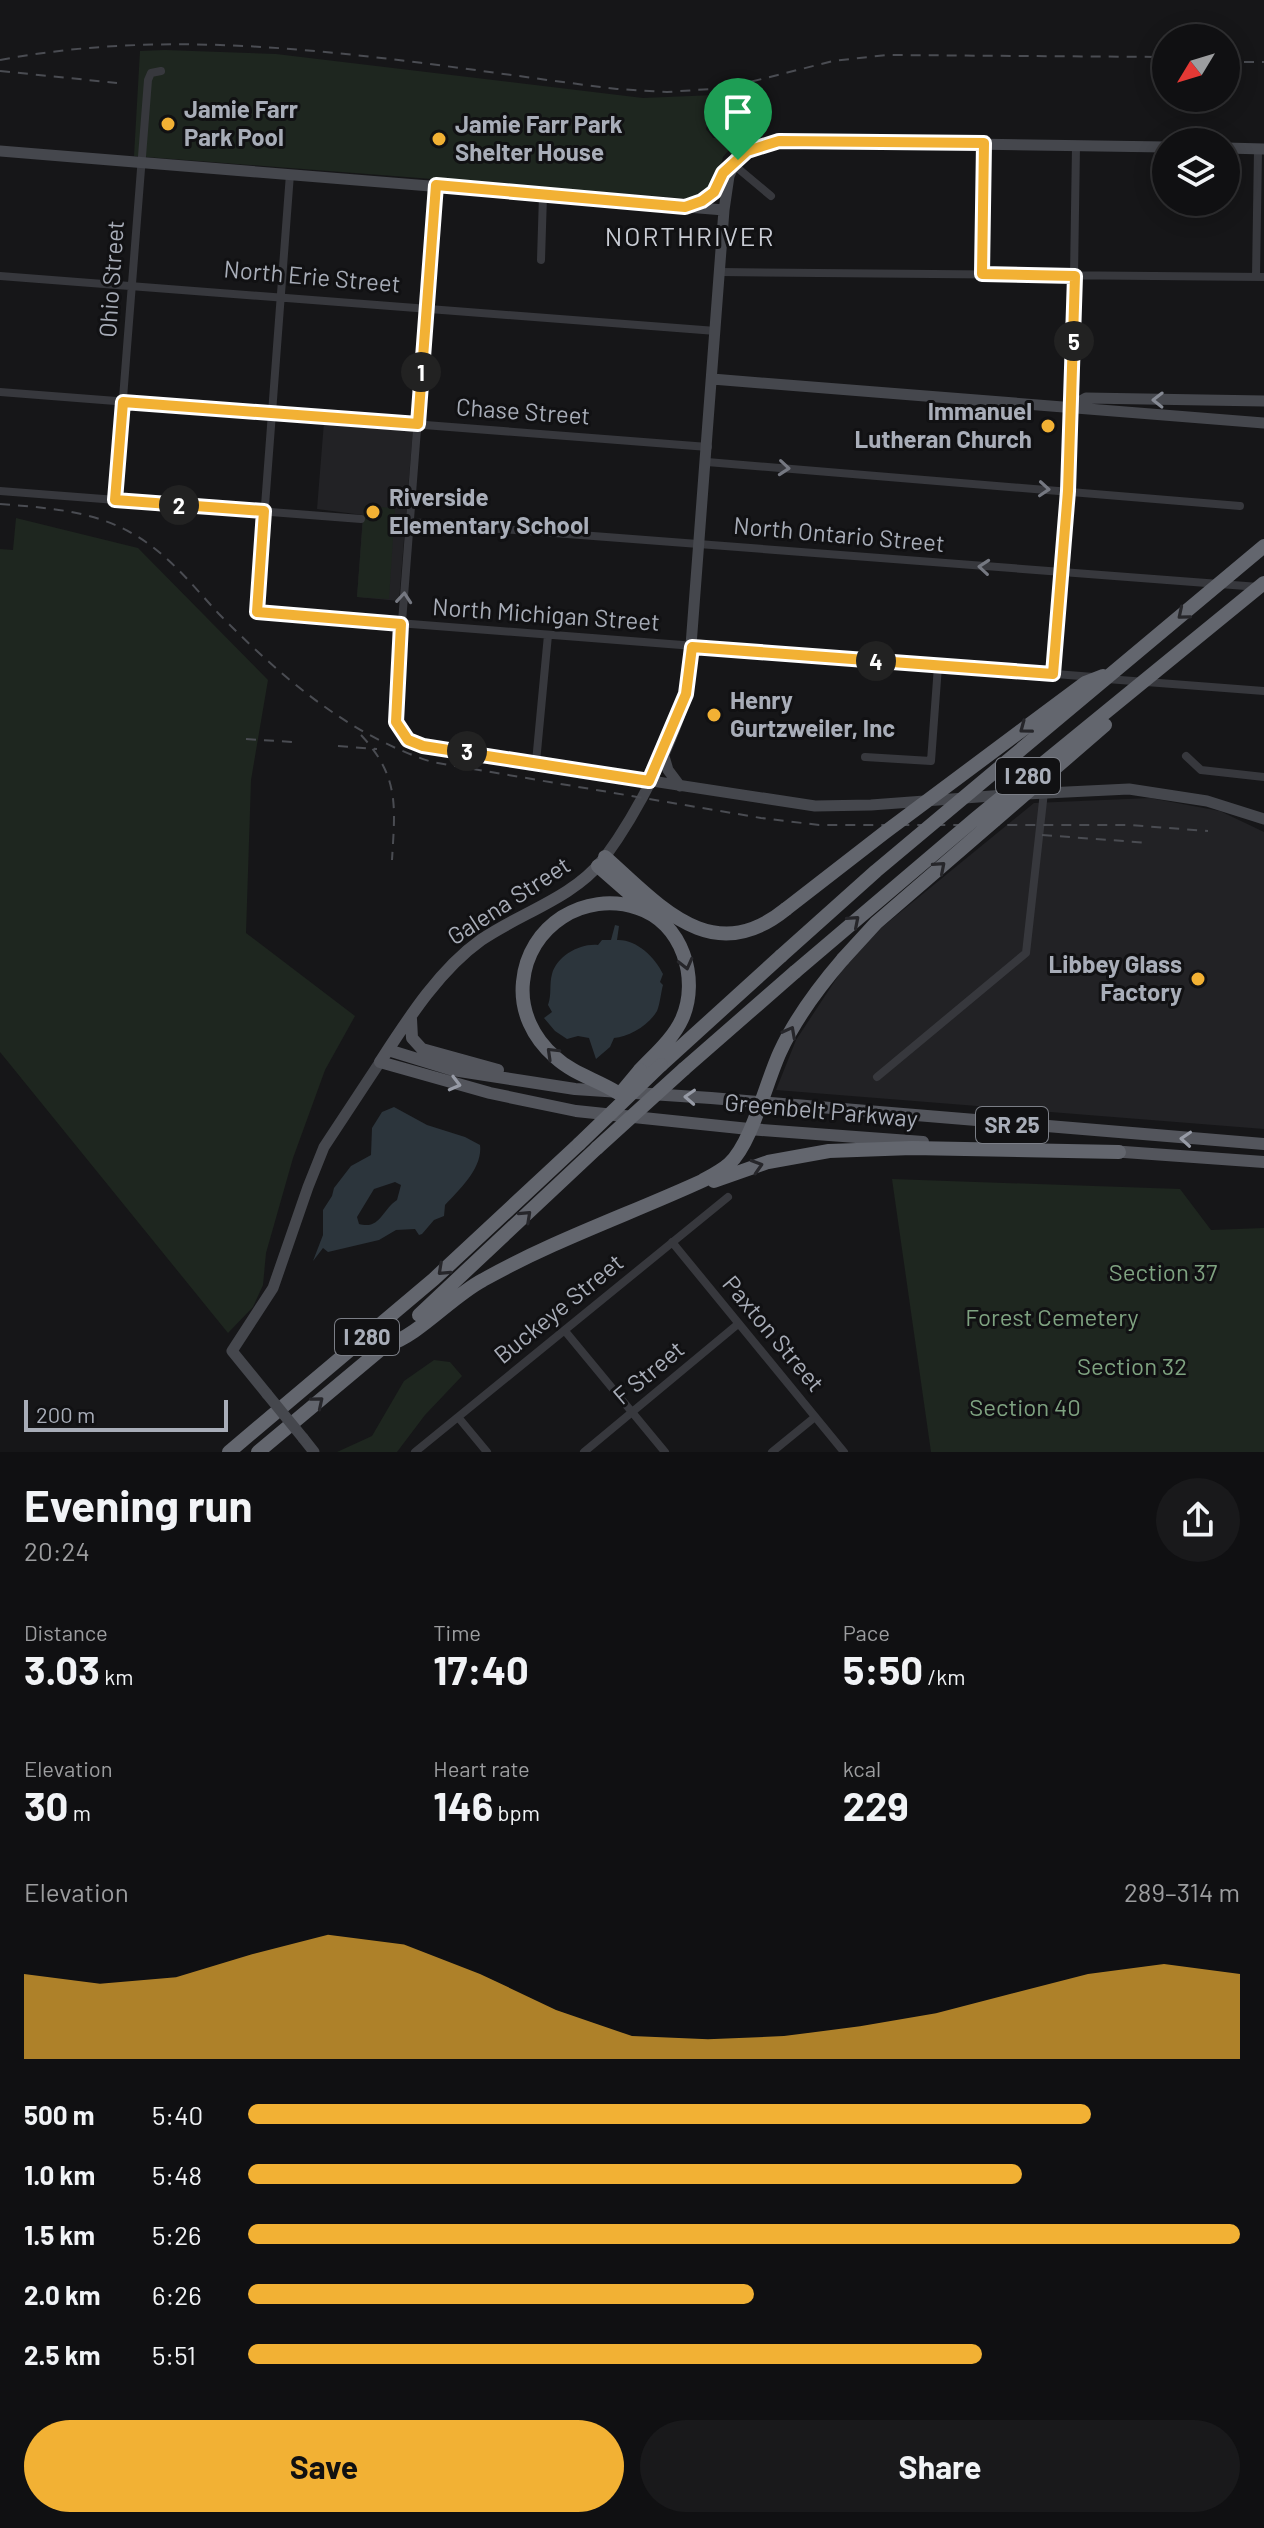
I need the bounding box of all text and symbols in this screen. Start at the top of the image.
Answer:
north arrow [1152,24,1240,112]
map controls [1152,24,1240,216]
pin [704,78,772,160]
icon: arrive [716,90,760,134]
place label: Jamie Farr Park Pool [184,94,298,151]
place label: Jamie Farr Park Shelter House [455,109,623,166]
marker: Jamie Farr Park Pool [159,115,177,133]
button: layers [1152,128,1240,216]
marker: Jamie Farr Park Shelter House [430,130,448,148]
street label: Ohio Street [92,219,129,338]
district label: NORTHRIVER [605,220,775,251]
street label: North Erie Street [223,253,402,298]
pin: 5 [1054,321,1094,361]
text: 5 [1068,328,1080,354]
pin: 1 [401,352,441,392]
text: 1 [417,359,425,385]
street label: Chase Street [455,391,591,430]
one-way arrow [1151,391,1164,409]
place label: Immanuel Lutheran Church [855,396,1032,453]
marker: Immanuel Lutheran Church [1039,417,1057,435]
one-way arrow [778,459,791,476]
one-way arrow [1037,480,1050,497]
place label: Riverside Elementary School [389,482,589,539]
pin: 2 [159,485,199,525]
text: 2 [173,492,185,518]
marker: Riverside Elementary School [364,503,382,521]
street label: North Ontario Street [732,510,946,557]
one-way arrow [977,558,990,575]
one-way arrow [395,591,412,604]
street label: North Michigan Street [431,591,661,636]
one-way arrow [1177,604,1192,619]
pin: 4 [856,641,896,681]
text: 4 [869,648,883,674]
place label: Henry Gurtzweiler, Inc [730,685,895,742]
marker: Henry Gurtzweiler, Inc [705,706,723,724]
one-way arrow [1019,719,1034,733]
pin: 3 [447,731,487,771]
text: 3 [461,738,473,764]
road number: I 280 [996,758,1060,794]
street label: Galena Street [441,849,575,950]
one-way arrow [931,863,946,877]
one-way arrow [845,916,860,931]
place label: Libbey Glass Factory [1049,949,1182,1006]
one-way arrow [676,957,693,970]
marker: Libbey Glass Factory [1189,970,1207,988]
one-way arrow [781,1025,796,1040]
one-way arrow [547,1048,561,1063]
one-way arrow [447,1075,461,1091]
street label: Greenbelt Parkway [723,1087,919,1132]
one-way arrow [683,1089,696,1106]
road number: SR 25 [976,1107,1048,1143]
one-way arrow [1179,1131,1192,1148]
one-way arrow [749,1159,763,1175]
one-way arrow [517,1210,531,1225]
street label: Buckeye Street [488,1247,629,1369]
park label: Section 37 [1109,1257,1217,1286]
one-way arrow [438,1261,452,1276]
street label: Paxton Street [717,1269,831,1397]
park label: Forest Cemetery [965,1302,1139,1331]
road number: I 280 [335,1319,399,1355]
street label: F Street [607,1334,690,1410]
park label: Section 32 [1077,1351,1187,1380]
park label: Section 40 [969,1392,1081,1421]
scale bar [24,1396,228,1432]
one-way arrow [308,1397,323,1412]
text: 200 m [36,1401,95,1427]
text: Evening run [24,1478,253,1531]
button: share [1156,1478,1240,1562]
text: 20:24 [24,1535,90,1566]
text: Distance [24,1619,108,1645]
text: Time [433,1619,481,1645]
text: Pace [843,1619,890,1645]
text: 3.03 [24,1645,100,1693]
text: 17:40 [433,1645,529,1693]
text: 5:50 [843,1645,923,1693]
text: km [100,1663,133,1689]
text: /km [923,1663,966,1689]
text: Elevation [24,1755,113,1781]
text: Heart rate [433,1755,530,1781]
text: kcal [843,1755,881,1781]
text: 30 [24,1781,68,1829]
text: 146 [433,1781,493,1829]
text: 229 [843,1781,909,1829]
text: m [68,1799,91,1825]
text: bpm [493,1799,540,1825]
text: Elevation [24,1876,129,1907]
text: 289–314 m [1124,1876,1240,1907]
text: 500 m [24,2099,95,2130]
text: 5:40 [152,2099,203,2130]
text: 1.0 km [24,2159,95,2190]
text: 5:48 [152,2159,202,2190]
text: 1.5 km [24,2219,95,2250]
text: 5:26 [152,2219,202,2250]
text: 2.0 km [24,2279,101,2310]
text: 6:26 [152,2279,202,2310]
text: 2.5 km [24,2339,100,2370]
text: 5:51 [152,2339,196,2370]
button: Save [24,2420,624,2512]
button: Share [640,2420,1240,2512]

